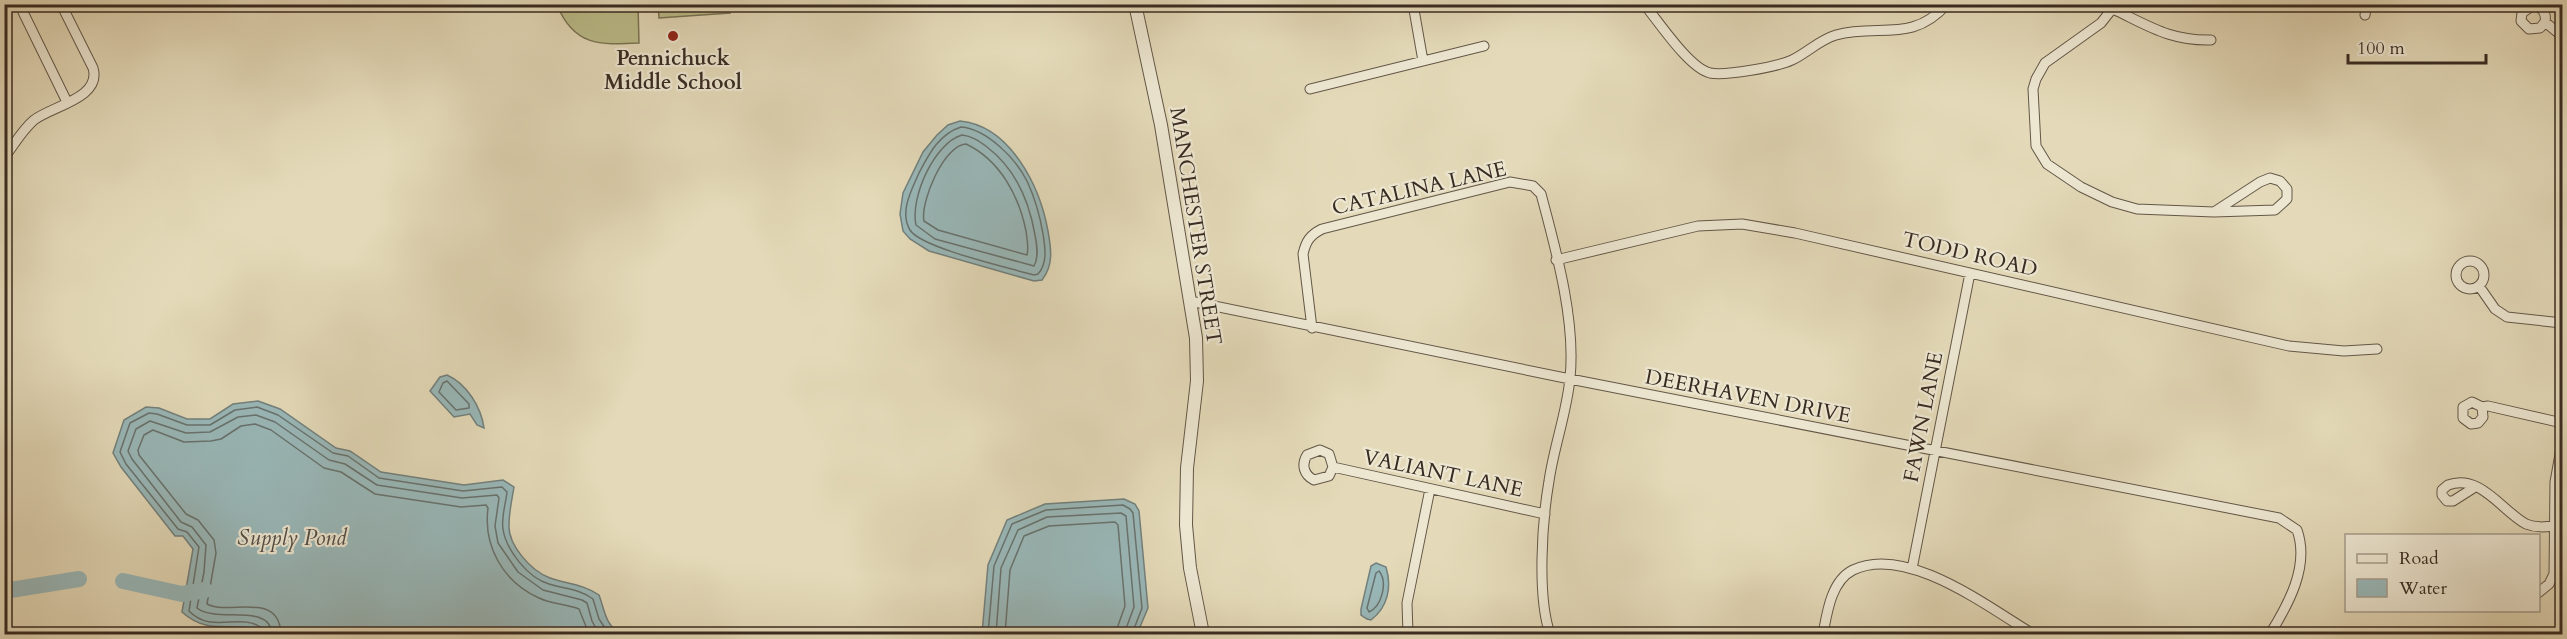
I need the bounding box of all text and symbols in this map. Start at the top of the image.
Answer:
scale bar [2348,27,2486,65]
marker: Pennichuck Middle School [666,29,680,43]
text: 100 m [2357,36,2405,61]
place label: Pennichuck Middle School [604,44,742,97]
street label: MANCHESTER STREET [1162,105,1229,347]
street label: CATALINA LANE [1329,154,1509,223]
street label: TODD ROAD [1899,225,2040,284]
street label: FAWN LANE [1897,349,1950,485]
street label: DEERHAVEN DRIVE [1642,362,1853,431]
street label: VALIANT LANE [1360,442,1525,505]
water label: Supply Pond [237,523,348,553]
legend [2345,534,2540,612]
text: Road [2399,546,2439,571]
text: Water [2398,576,2448,601]

